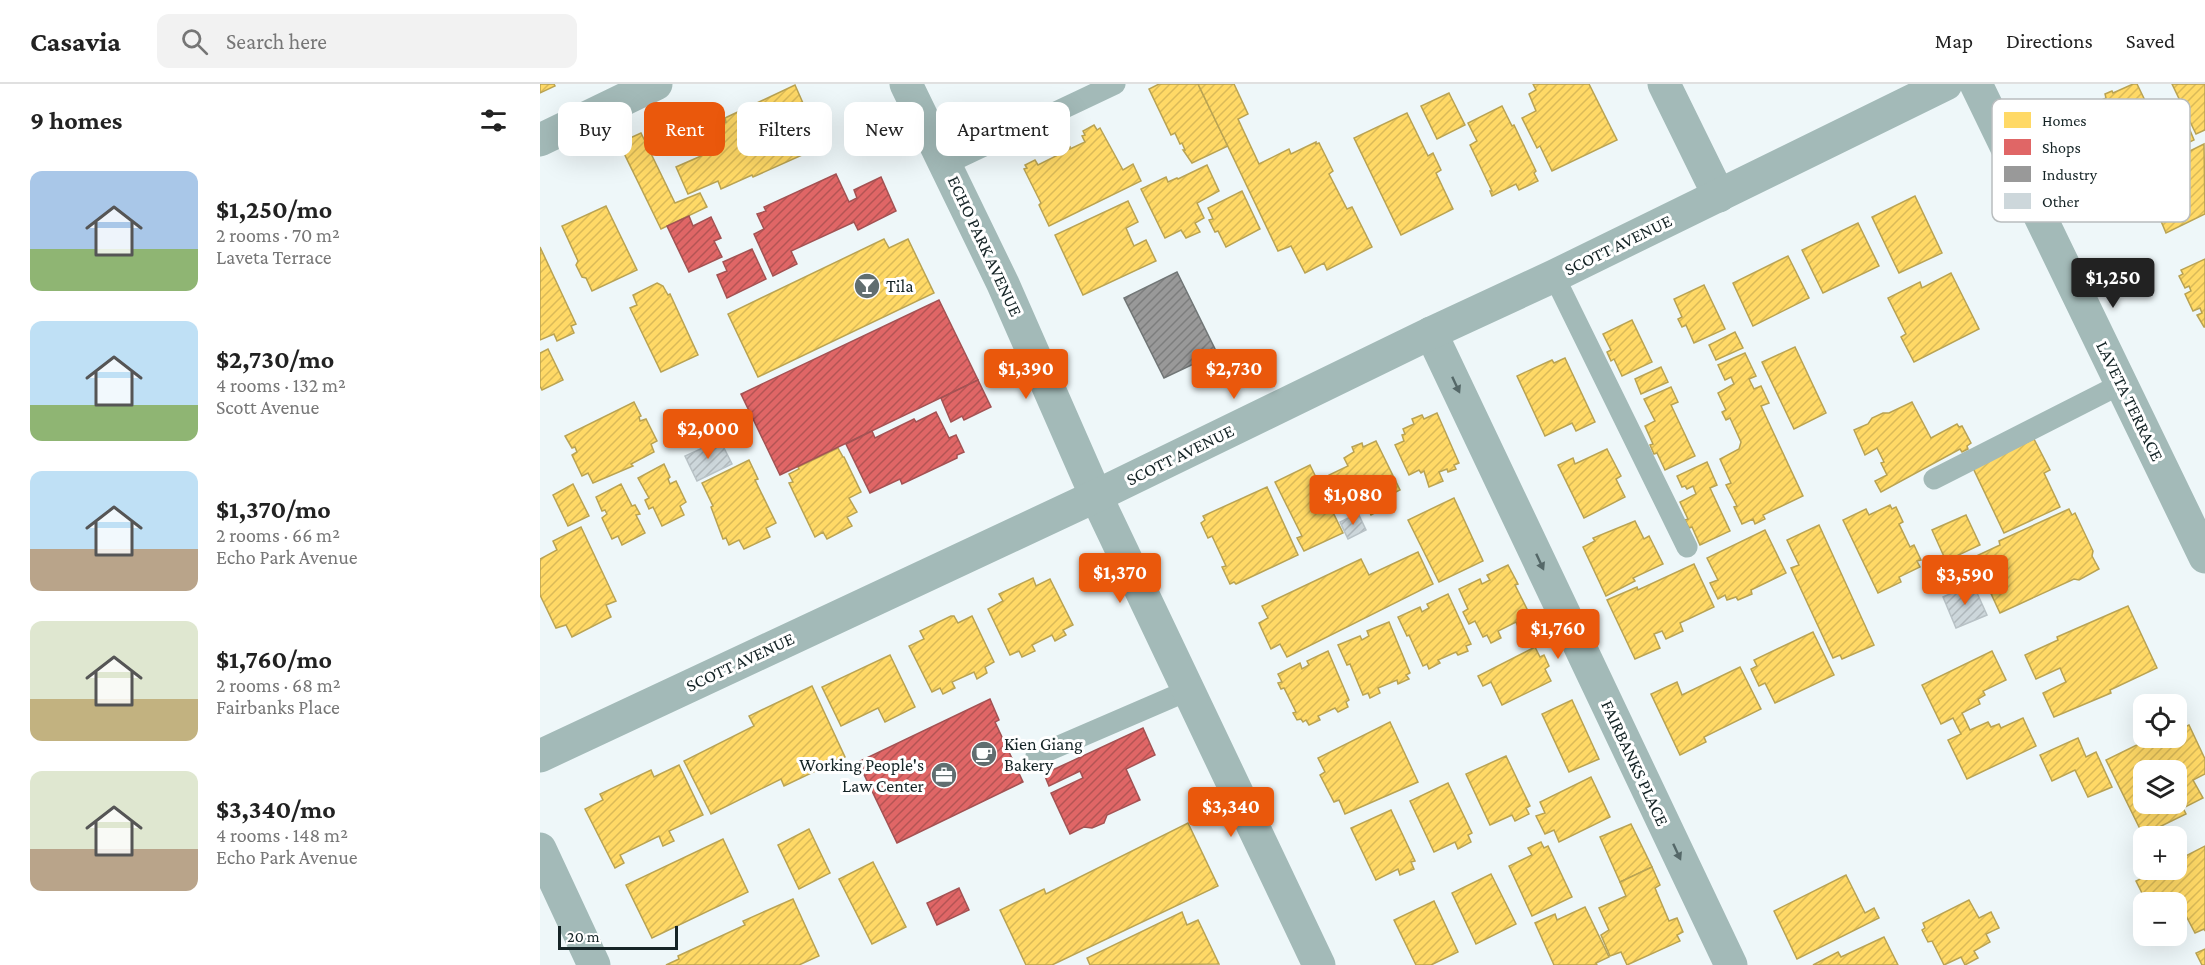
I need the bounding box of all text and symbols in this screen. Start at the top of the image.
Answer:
search box [157,14,577,68]
icon: search [178,25,211,58]
text: Casavia [30,26,121,57]
text: Search here [226,29,327,54]
text: Map [1935,29,1973,53]
text: Directions [2006,29,2093,53]
text: Saved [2126,29,2175,53]
legend [1992,99,2190,222]
chip: Buy [558,102,632,156]
chip: Rent [644,102,725,156]
chip: Filters [737,102,832,156]
chip: New [844,102,924,156]
chip: Apartment [936,102,1070,156]
icon: filters [477,104,510,137]
text: 9 homes [30,106,122,135]
text: Homes [2042,112,2087,129]
text: Shops [2042,139,2081,157]
text: Industry [2042,166,2098,184]
street label: ECHO PARK AVENUE [944,172,1027,320]
text: Other [2042,193,2080,210]
icon: home [78,195,150,267]
text: $1,250/mo [216,195,332,224]
street label: SCOTT AVENUE [1561,210,1675,280]
text: 2 rooms · 70 m² [216,224,340,246]
text: Laveta Terrace [216,246,331,268]
pin: $1,250 [2064,258,2162,309]
text: $1,250 [2085,266,2141,288]
bar icon: Tila [852,271,882,301]
place label: Tila [886,276,914,296]
street label: LAVETA TERRACE [2092,338,2168,465]
icon: home [78,345,150,417]
text: $2,730/mo [216,345,334,374]
pin: $1,390 [977,349,1075,400]
pin: $2,730 [1185,349,1283,400]
text: $1,390 [998,357,1054,379]
text: $2,730 [1206,357,1262,379]
text: 4 rooms · 132 m² [216,374,346,396]
one-way arrow [1452,377,1461,394]
text: Scott Avenue [216,396,319,418]
pin: $2,000 [659,409,757,460]
text: $2,000 [677,417,739,439]
street label: SCOTT AVENUE [1123,420,1237,490]
pin: $1,080 [1304,475,1402,526]
text: $1,080 [1324,483,1382,505]
icon: home [78,495,150,567]
text: $1,370/mo [216,495,331,524]
text: 2 rooms · 66 m² [216,524,340,546]
text: Echo Park Avenue [216,546,358,568]
pin: $1,370 [1071,553,1169,604]
one-way arrow [1535,553,1544,570]
pin: $3,590 [1916,555,2014,606]
text: $1,370 [1093,561,1147,583]
text: $3,590 [1936,563,1994,585]
pin: $1,760 [1509,609,1607,660]
text: $1,760 [1531,617,1585,639]
street label: SCOTT AVENUE [683,628,797,696]
icon: home [78,645,150,717]
text: $1,760/mo [216,645,332,674]
text: 2 rooms · 68 m² [216,674,341,696]
map controls [2133,694,2187,946]
button: locate [2133,694,2187,748]
text: Fairbanks Place [216,696,340,718]
street label: FAIRBANKS PLACE [1597,697,1673,829]
place label: Kien Giang Bakery [1004,734,1083,775]
cafe icon: Kien Giang Bakery [969,739,999,769]
place label: Working People's Law Center [799,755,925,796]
office icon: Working People's Law Center [929,760,959,790]
button: layers [2133,760,2187,814]
pin: $3,340 [1182,787,1280,838]
icon: home [78,795,150,867]
text: $3,340/mo [216,795,336,824]
text: $3,340 [1202,795,1260,817]
text: 4 rooms · 148 m² [216,824,348,846]
button: + [2133,826,2187,880]
one-way arrow [1673,843,1682,860]
text: Echo Park Avenue [216,846,358,868]
button: − [2133,892,2187,946]
scale bar [558,923,678,950]
text: 20 m [567,928,600,945]

